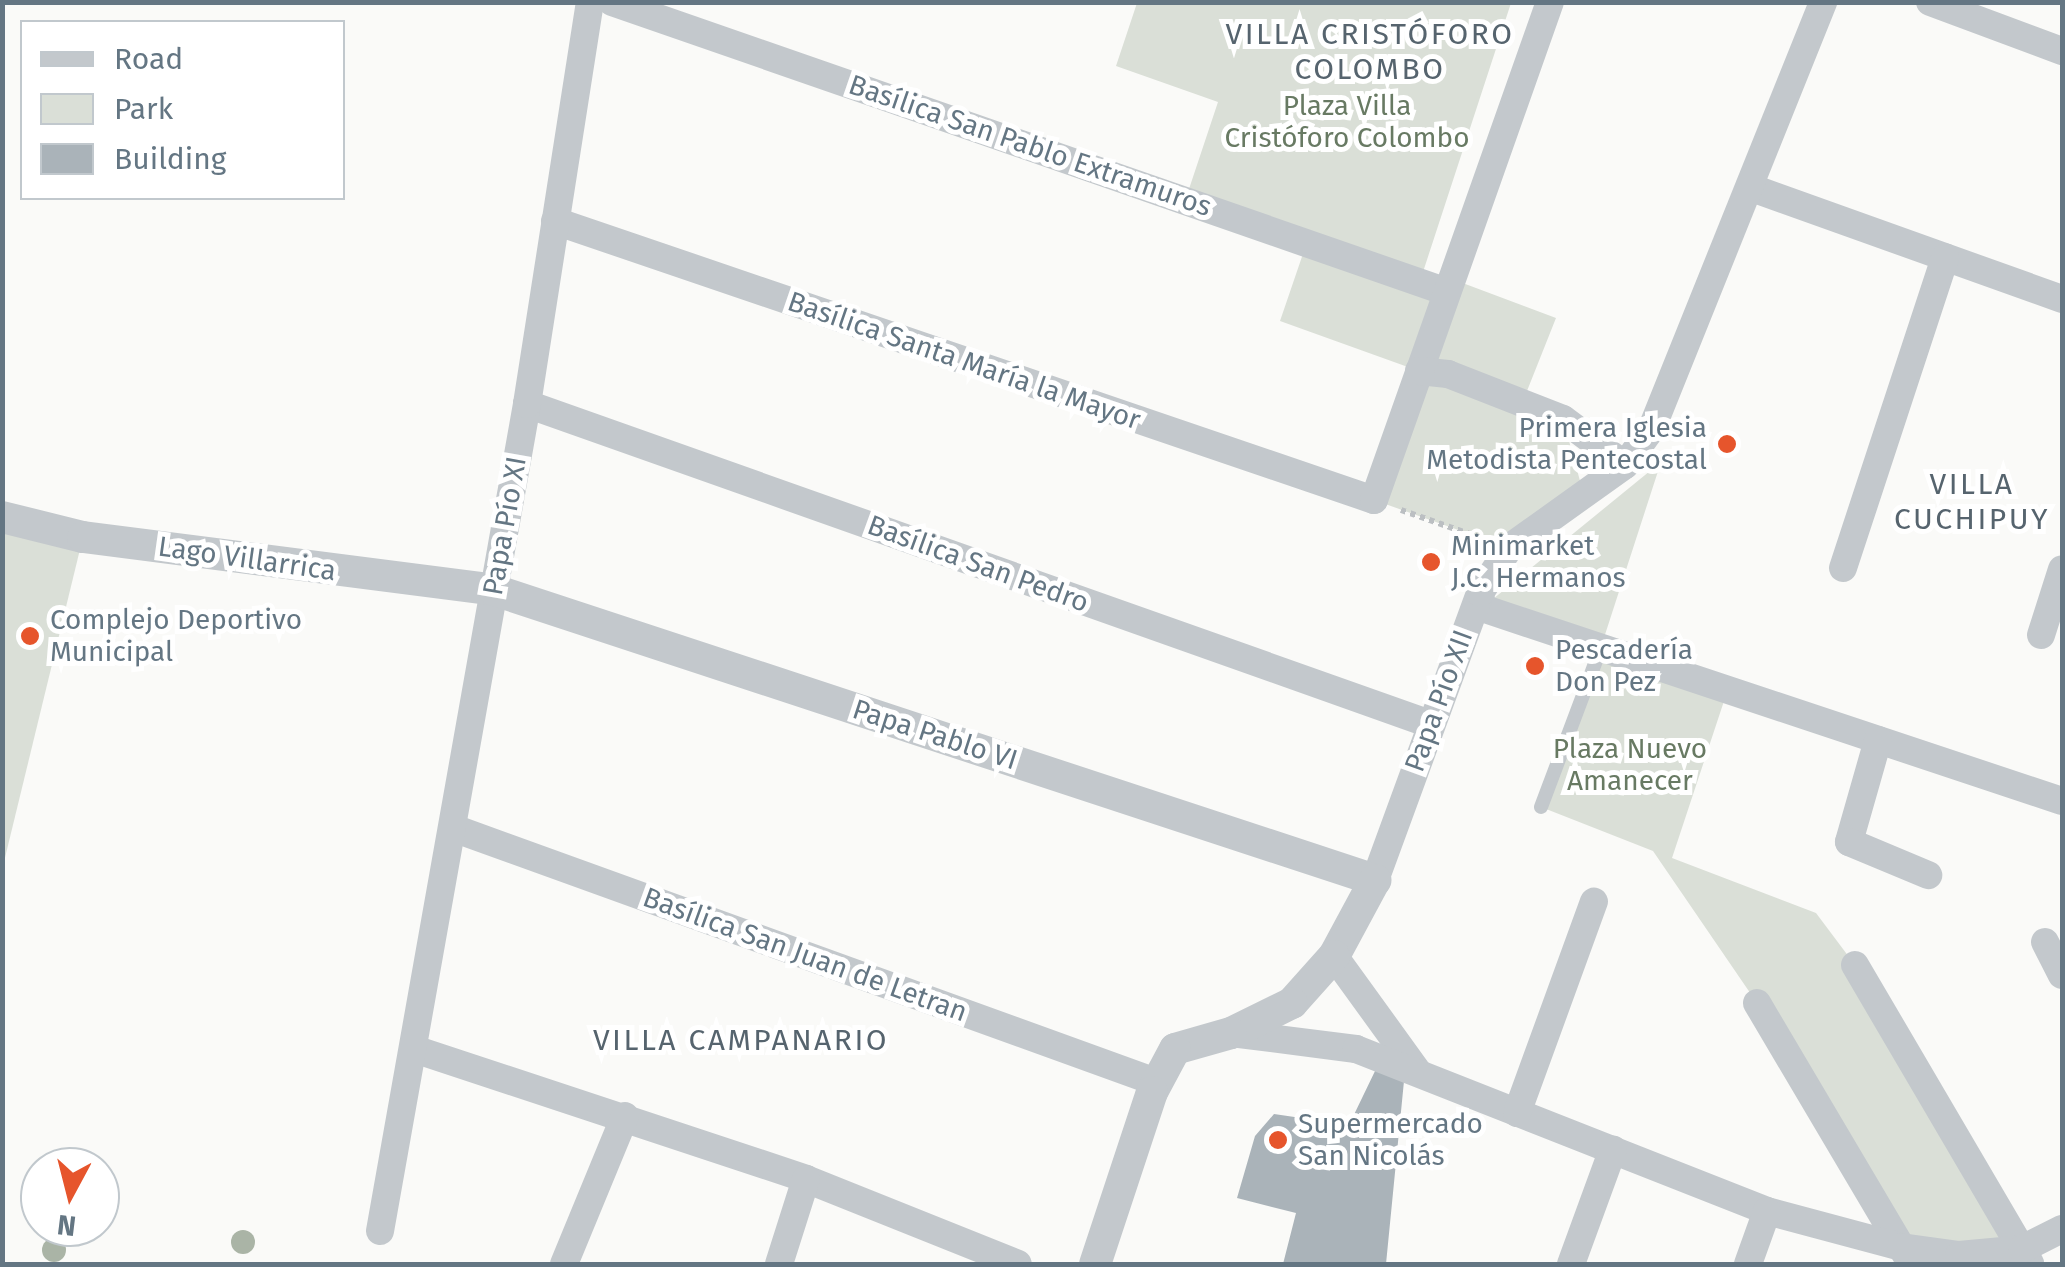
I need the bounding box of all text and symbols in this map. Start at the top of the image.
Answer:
district label: VILLA CRISTÓFORO COLOMBO [1226,16,1514,86]
legend [20,20,345,200]
text: Road [114,41,183,77]
street label: Basílica San Pablo Extramuros [844,68,1216,224]
park label: Plaza Villa Cristóforo Colombo [1224,89,1470,155]
text: Park [114,91,173,127]
text: Building [114,141,226,177]
street label: Basílica Santa María la Mayor [783,285,1145,437]
place label: Primera Iglesia Metodista Pentecostal [1426,411,1707,477]
marker: Primera Iglesia Metodista Pentecostal [1716,433,1738,455]
street label: Papa Pío XI [476,454,534,598]
district label: VILLA CUCHIPUY [1894,466,2050,536]
street label: Basílica San Pedro [863,508,1093,620]
place label: Minimarket J.C. Hermanos [1451,529,1626,595]
street label: Lago Villarrica [156,530,338,588]
marker: Minimarket J.C. Hermanos [1420,551,1442,573]
place label: Complejo Deportivo Municipal [50,603,302,669]
marker: Complejo Deportivo Municipal [19,625,41,647]
street label: Papa Pío XII [1398,625,1480,777]
place label: Pescadería Don Pez [1555,633,1693,699]
marker: Pescadería Don Pez [1524,655,1546,677]
street label: Papa Pablo VI [848,693,1022,777]
park label: Plaza Nuevo Amanecer [1553,732,1707,798]
street label: Basílica San Juan de Letran [638,881,972,1029]
district label: VILLA CAMPANARIO [593,1022,889,1058]
place label: Supermercado San Nicolás [1298,1107,1483,1173]
marker: Supermercado San Nicolás [1267,1129,1289,1151]
north arrow [20,1147,120,1247]
text: N [55,1208,78,1243]

